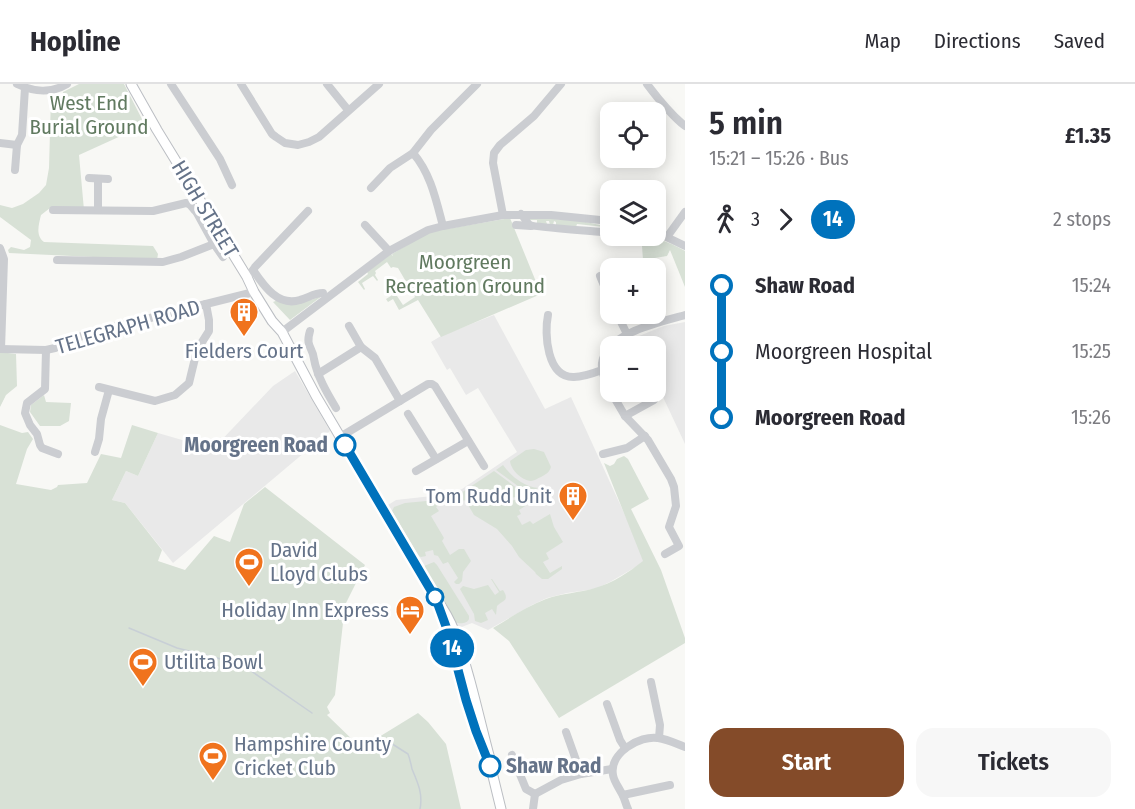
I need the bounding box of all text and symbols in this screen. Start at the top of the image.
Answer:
text: Hopline [30,25,121,58]
text: Map [864,28,901,54]
text: Directions [934,28,1021,54]
text: Saved [1054,28,1105,54]
park label: West End Burial Ground [30,90,148,140]
map controls [600,102,666,402]
button: locate [600,102,666,168]
text: 5 min [709,103,783,143]
text: £1.35 [1065,122,1111,149]
text: 15:21 – 15:26 · Bus [709,146,849,170]
street label: HIGH STREET [166,156,244,262]
button: layers [600,180,666,246]
icon: walk [709,203,742,236]
icon: forward [769,203,802,236]
text: 14 [823,206,843,232]
text: 3 [751,207,760,231]
text: 2 stops [1053,207,1111,231]
park label: Moorgreen Recreation Ground [385,249,545,299]
button: + [600,258,666,324]
text: Shaw Road [755,272,855,299]
text: 15:24 [1072,273,1111,297]
street label: TELEGRAPH ROAD [53,294,203,360]
building icon: Fielders Court [228,296,260,338]
button: − [600,336,666,402]
place label: Fielders Court [185,338,303,364]
text: Moorgreen Hospital [755,338,932,365]
text: 15:25 [1072,339,1111,363]
text: Moorgreen Road [755,404,905,431]
text: 15:26 [1071,405,1111,429]
place label: Moorgreen Road [184,432,328,458]
marker: Moorgreen Road [334,434,356,456]
building icon: Tom Rudd Unit [557,480,589,522]
place label: Tom Rudd Unit [426,483,552,509]
place label: David Lloyd Clubs [270,537,368,587]
sports icon: David Lloyd Clubs [233,546,265,588]
unlabelled marker [426,588,444,606]
hotel icon: Holiday Inn Express [394,594,426,636]
place label: Holiday Inn Express [221,597,389,623]
line badge: 14 [425,628,479,668]
text: 14 [442,635,462,661]
sports icon: Utilita Bowl [127,646,159,688]
place label: Utilita Bowl [164,649,264,675]
button: Start [709,728,904,797]
button: Tickets [916,728,1111,797]
place label: Hampshire County Cricket Club [234,731,392,781]
sports icon: Hampshire County Cricket Club [197,740,229,782]
place label: Shaw Road [506,753,601,779]
marker: Shaw Road [479,755,501,777]

